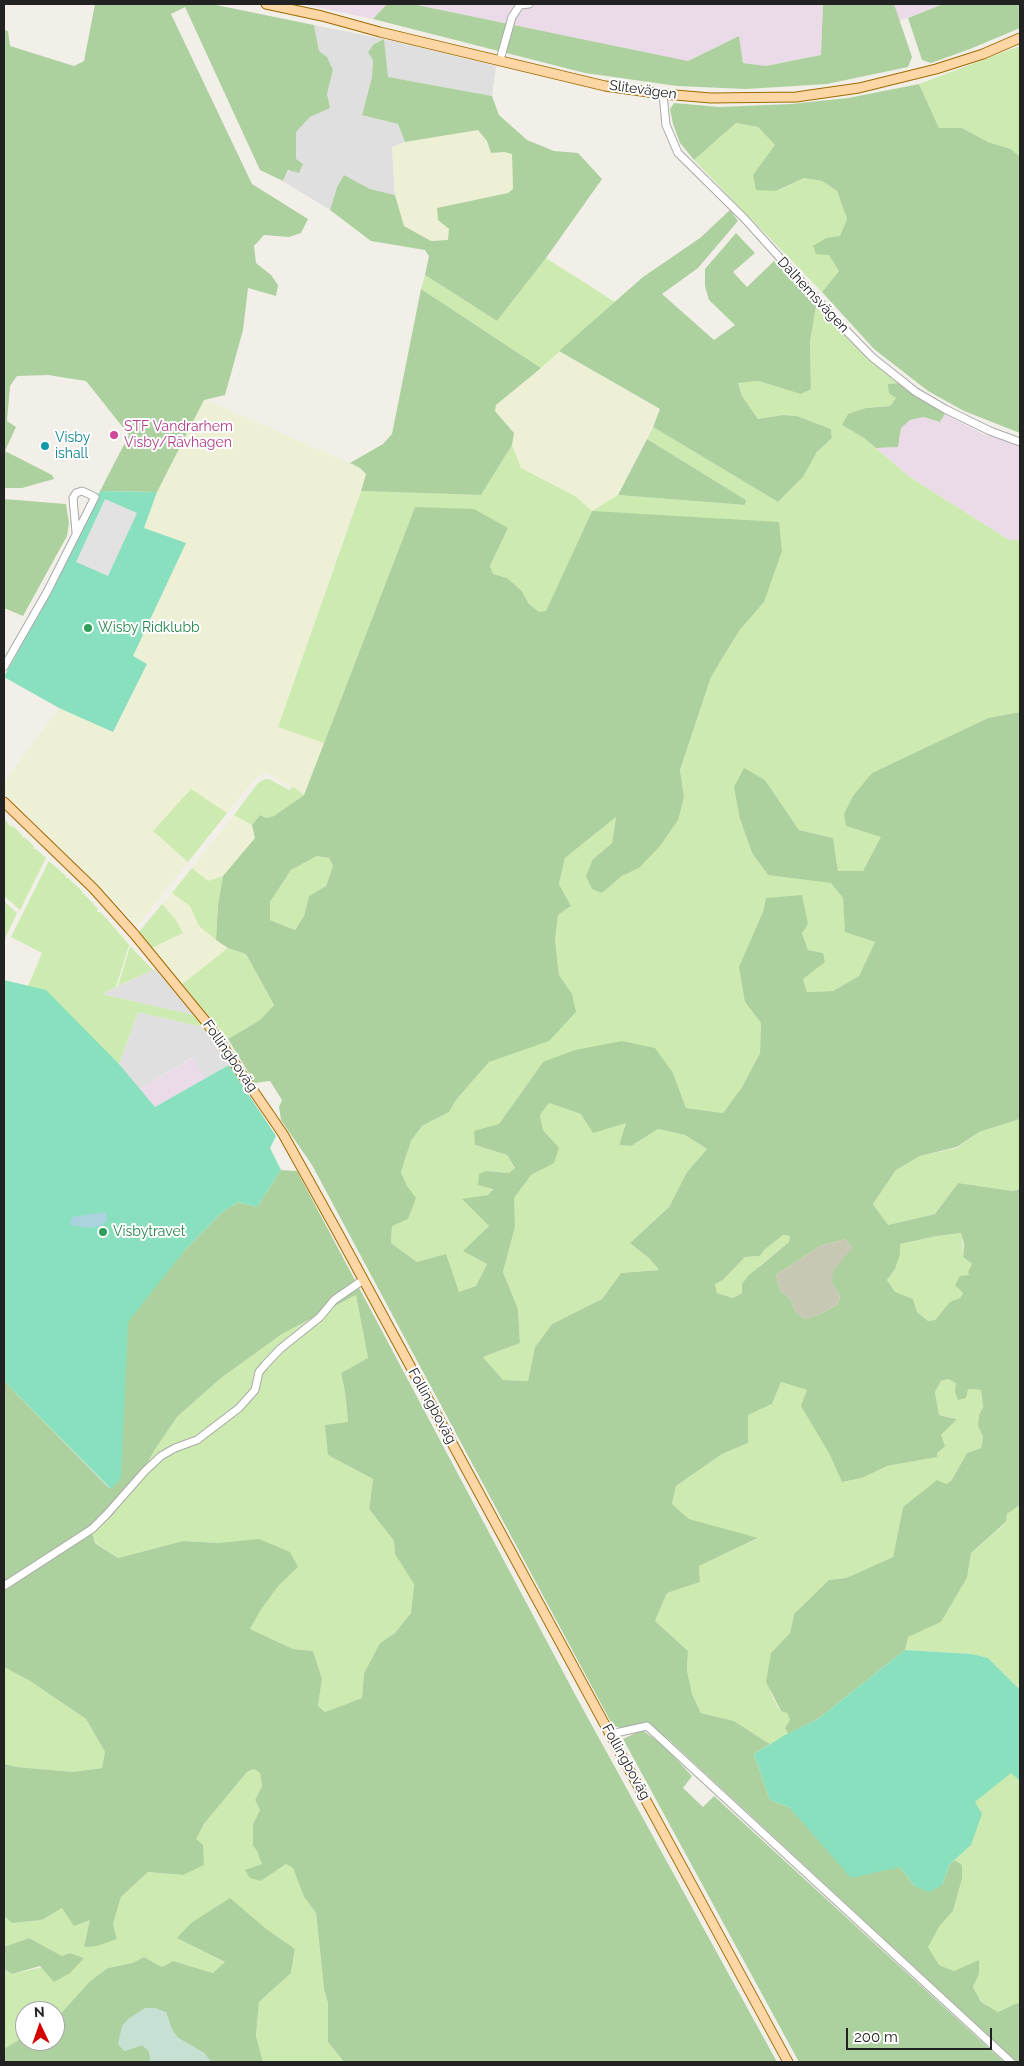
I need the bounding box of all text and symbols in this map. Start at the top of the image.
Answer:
street label: Slitevägen [608,77,678,103]
street label: Dalhemsvägen [774,254,852,336]
place label: STF Vandrarhem Visby/Rävhagen [124,419,233,452]
marker: STF Vandrarhem Visby/Rävhagen [108,429,120,441]
place label: Visby ishall [55,430,90,462]
marker: Visby ishall [39,440,51,452]
place label: Wisby Ridklubb [98,620,200,636]
marker: Wisby Ridklubb [82,622,94,634]
street label: Follingboväg [199,1017,261,1095]
place label: Visbytravet [113,1224,185,1240]
marker: Visbytravet [97,1226,109,1238]
street label: Follingboväg [404,1365,460,1447]
street label: Follingboväg [598,1721,654,1803]
north arrow [15,2001,65,2051]
text: N [34,2004,45,2020]
scale bar [849,2018,995,2050]
text: 200 m [854,2028,898,2046]

